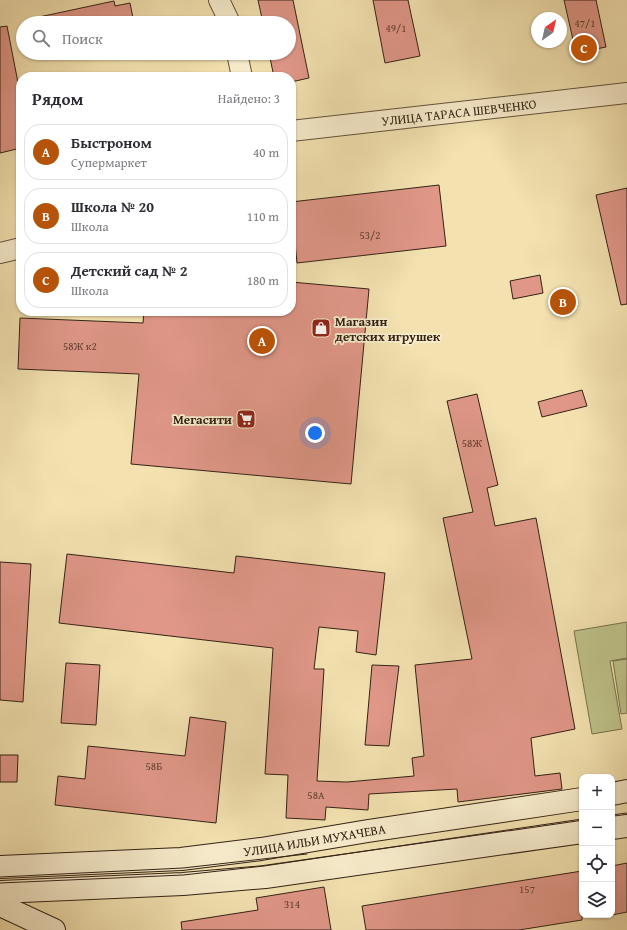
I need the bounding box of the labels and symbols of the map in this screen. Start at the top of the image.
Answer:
north arrow [531,12,567,48]
house number: 47/1 [574,15,596,31]
house number: 49/1 [385,20,407,36]
pin: C [571,33,597,63]
street label: УЛИЦА ТАРАСА ШЕВЧЕНКО [380,94,538,131]
house number: 53/2 [359,227,381,243]
pin: B [550,287,576,317]
place label: Магазин детских игрушек [335,312,441,346]
shop icon: Магазин детских игрушек [310,317,332,339]
pin: A [249,326,275,356]
house number: 58Ж к2 [63,338,97,354]
supermarket icon: Мегасити [235,408,257,430]
place label: Мегасити [173,410,232,429]
your location [305,423,325,443]
house number: 58Ж [462,435,482,451]
house number: 58Б [146,758,162,774]
house number: 58А [307,787,325,803]
street label: УЛИЦА ИЛЬИ МУХАЧЕВА [242,819,387,861]
house number: 157 [519,881,535,897]
house number: 314 [284,896,300,912]

